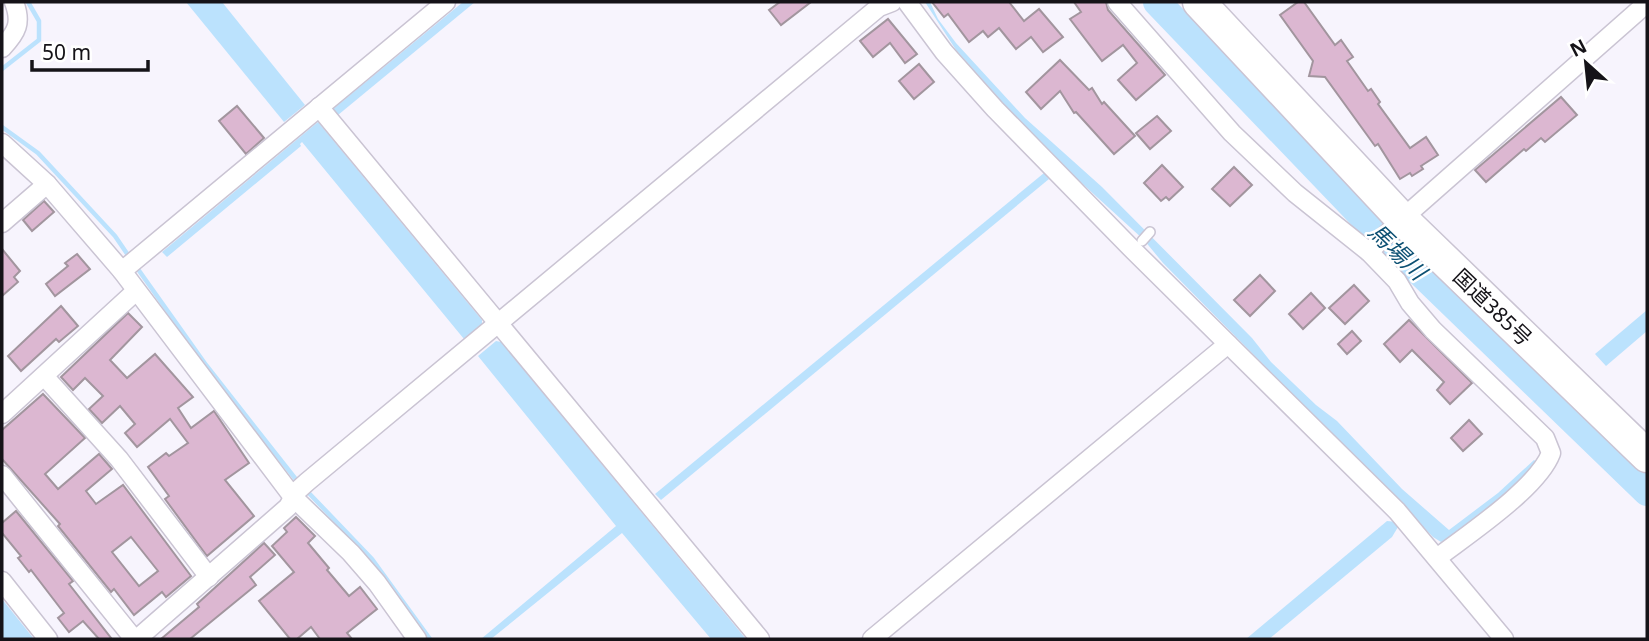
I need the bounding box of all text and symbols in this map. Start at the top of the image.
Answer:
scale bar [32,28,147,72]
north arrow [1551,28,1621,98]
text: N [1565,33,1591,63]
text: 50 m [42,38,91,66]
water label: 馬場川 [1362,216,1436,289]
street label: 国道385号 [1448,263,1538,351]

